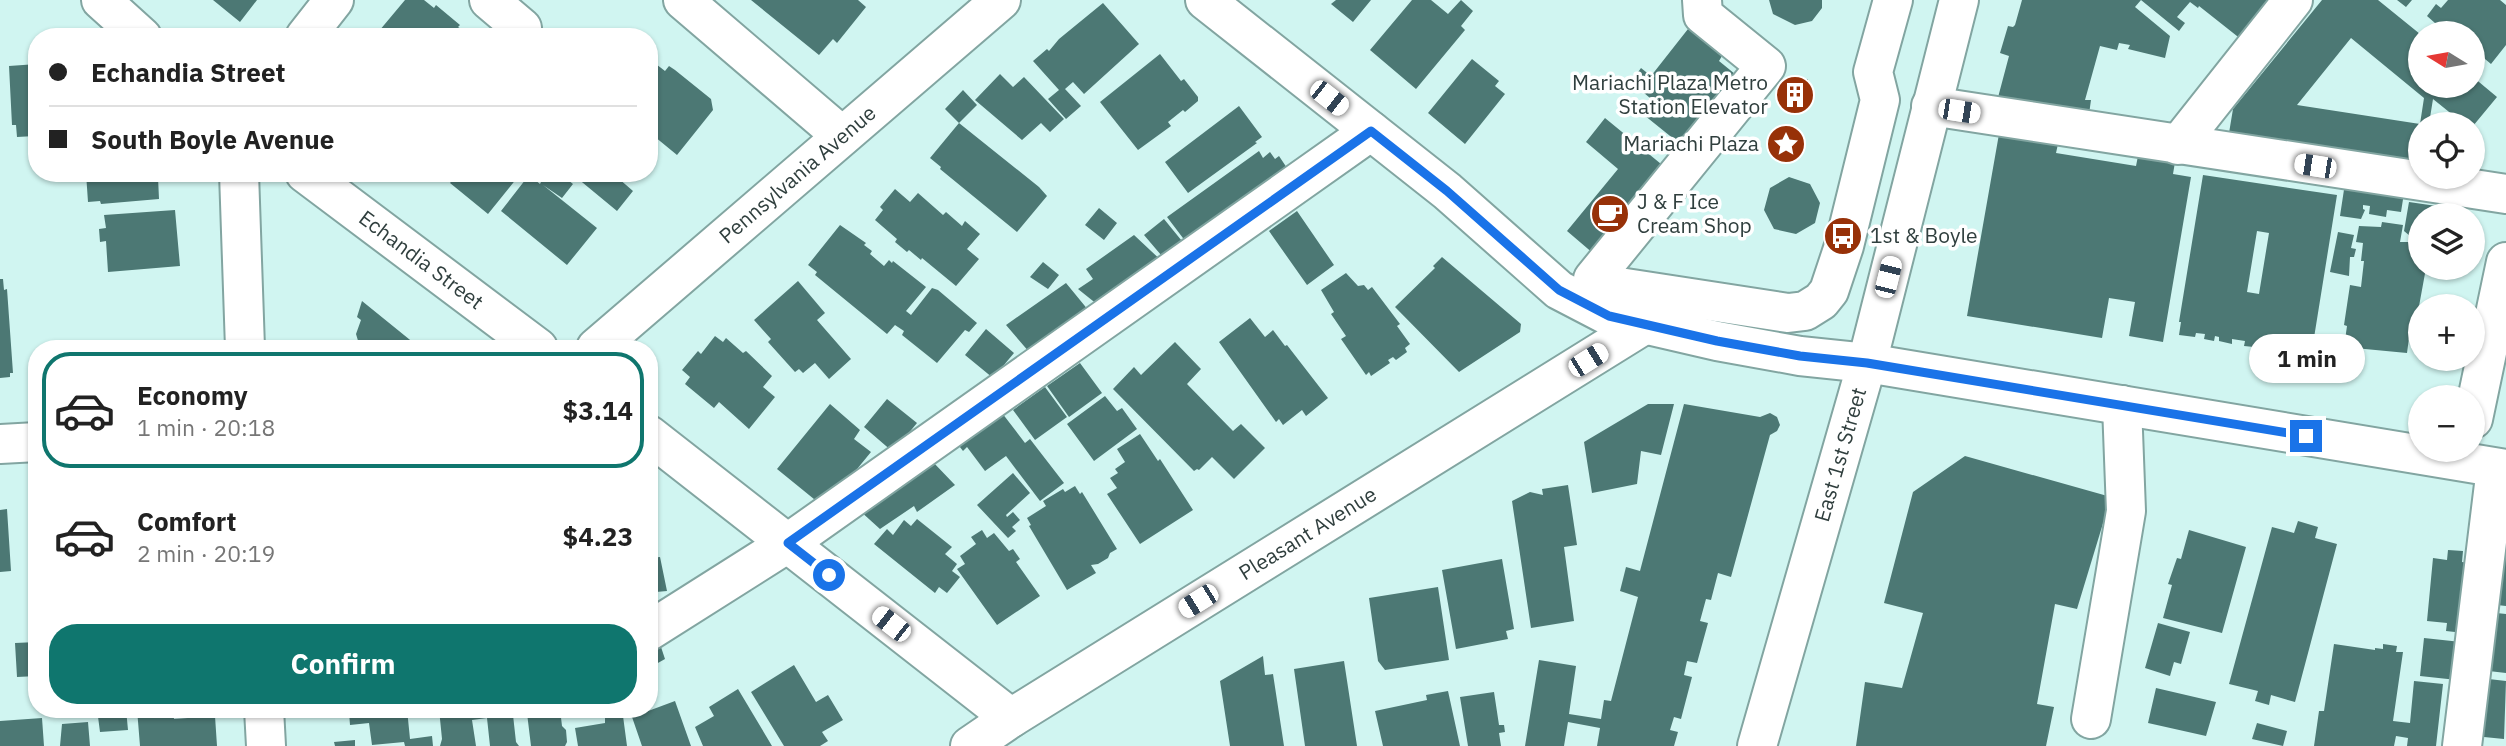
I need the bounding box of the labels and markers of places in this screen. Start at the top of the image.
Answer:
place label: Mariachi Plaza Metro Station Elevator [1572,68,1768,120]
building icon: Mariachi Plaza Metro Station Elevator [1774,74,1816,116]
place icon: Mariachi Plaza [1765,123,1807,165]
place label: Mariachi Plaza [1623,129,1759,157]
place label: J & F Ice Cream Shop [1637,187,1752,239]
cafe icon: J & F Ice Cream Shop [1589,193,1631,235]
bus stop icon: 1st & Boyle [1822,215,1864,257]
place label: 1st & Boyle [1870,221,1978,249]

